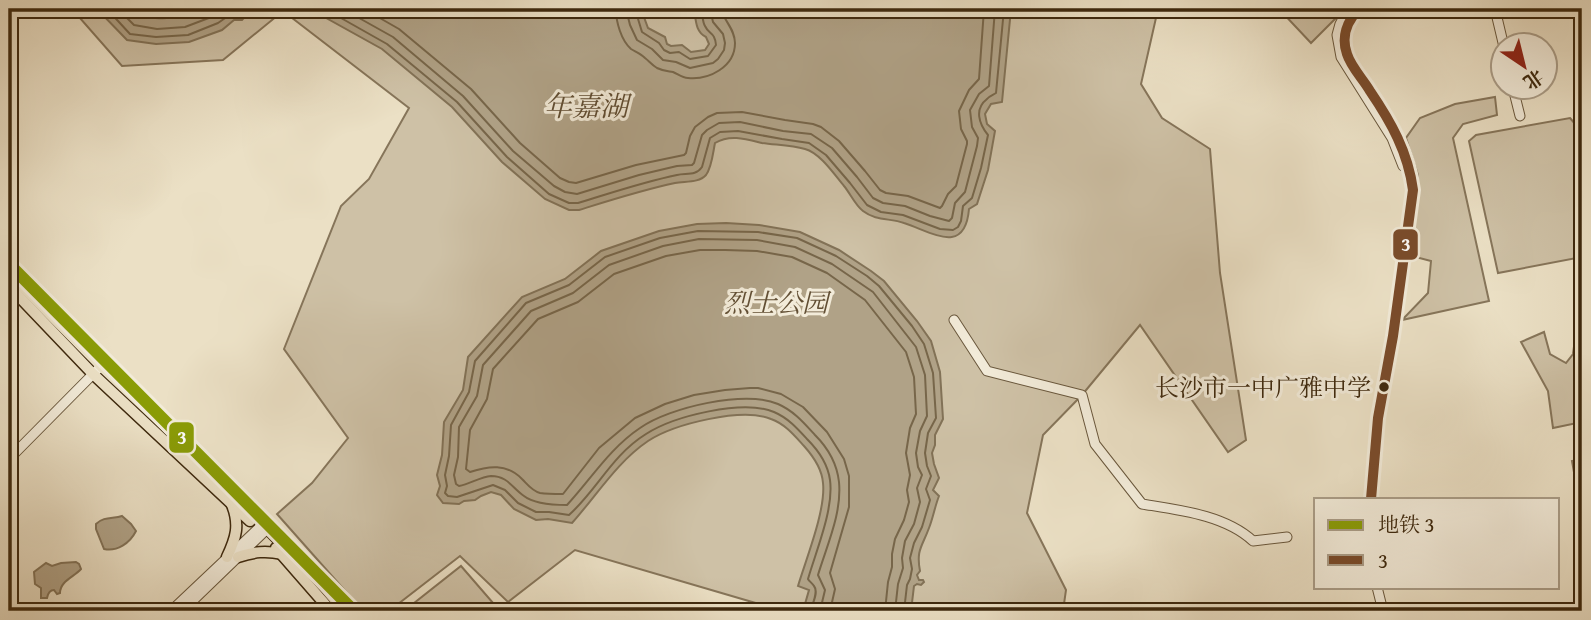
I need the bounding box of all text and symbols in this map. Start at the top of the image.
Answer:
north arrow [1490,32,1560,102]
text: 北 [1518,63,1550,97]
water label: 年嘉湖 [544,85,633,126]
line badge: 3 [1392,228,1419,261]
text: 3 [1401,230,1411,258]
park label: 烈士公园 [724,283,832,322]
place label: 长沙市一中广雅中学 [1155,370,1371,405]
marker: 长沙市一中广雅中学 [1377,380,1391,394]
line badge: 3 [168,421,195,454]
text: 3 [177,423,187,451]
legend [1314,498,1560,588]
text: 地铁 3 [1378,509,1435,540]
text: 3 [1378,545,1388,576]

